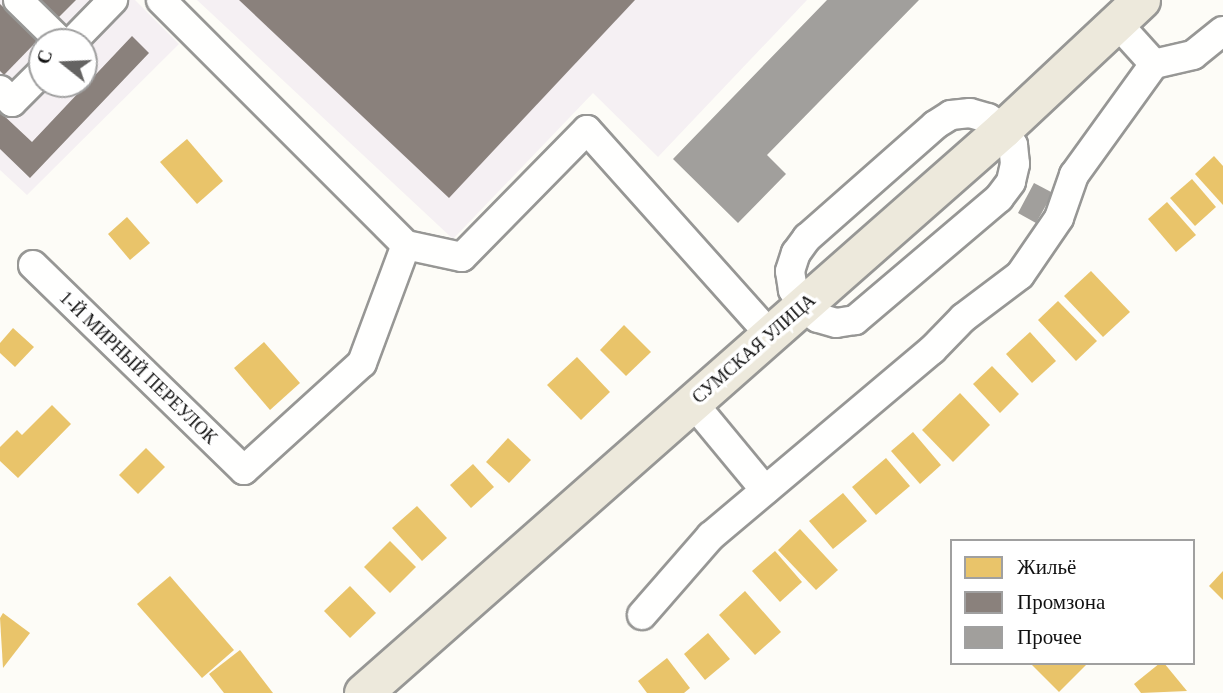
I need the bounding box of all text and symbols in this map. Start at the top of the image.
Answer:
north arrow [28,28,98,98]
text: С [32,47,57,67]
street label: 1-Й МИРНЫЙ ПЕРЕУЛОК [55,287,221,449]
street label: СУМСКАЯ УЛИЦА [688,290,820,408]
legend [950,539,1195,665]
text: Жильё [1017,555,1076,579]
text: Промзона [1017,590,1105,614]
text: Прочее [1017,625,1082,649]

